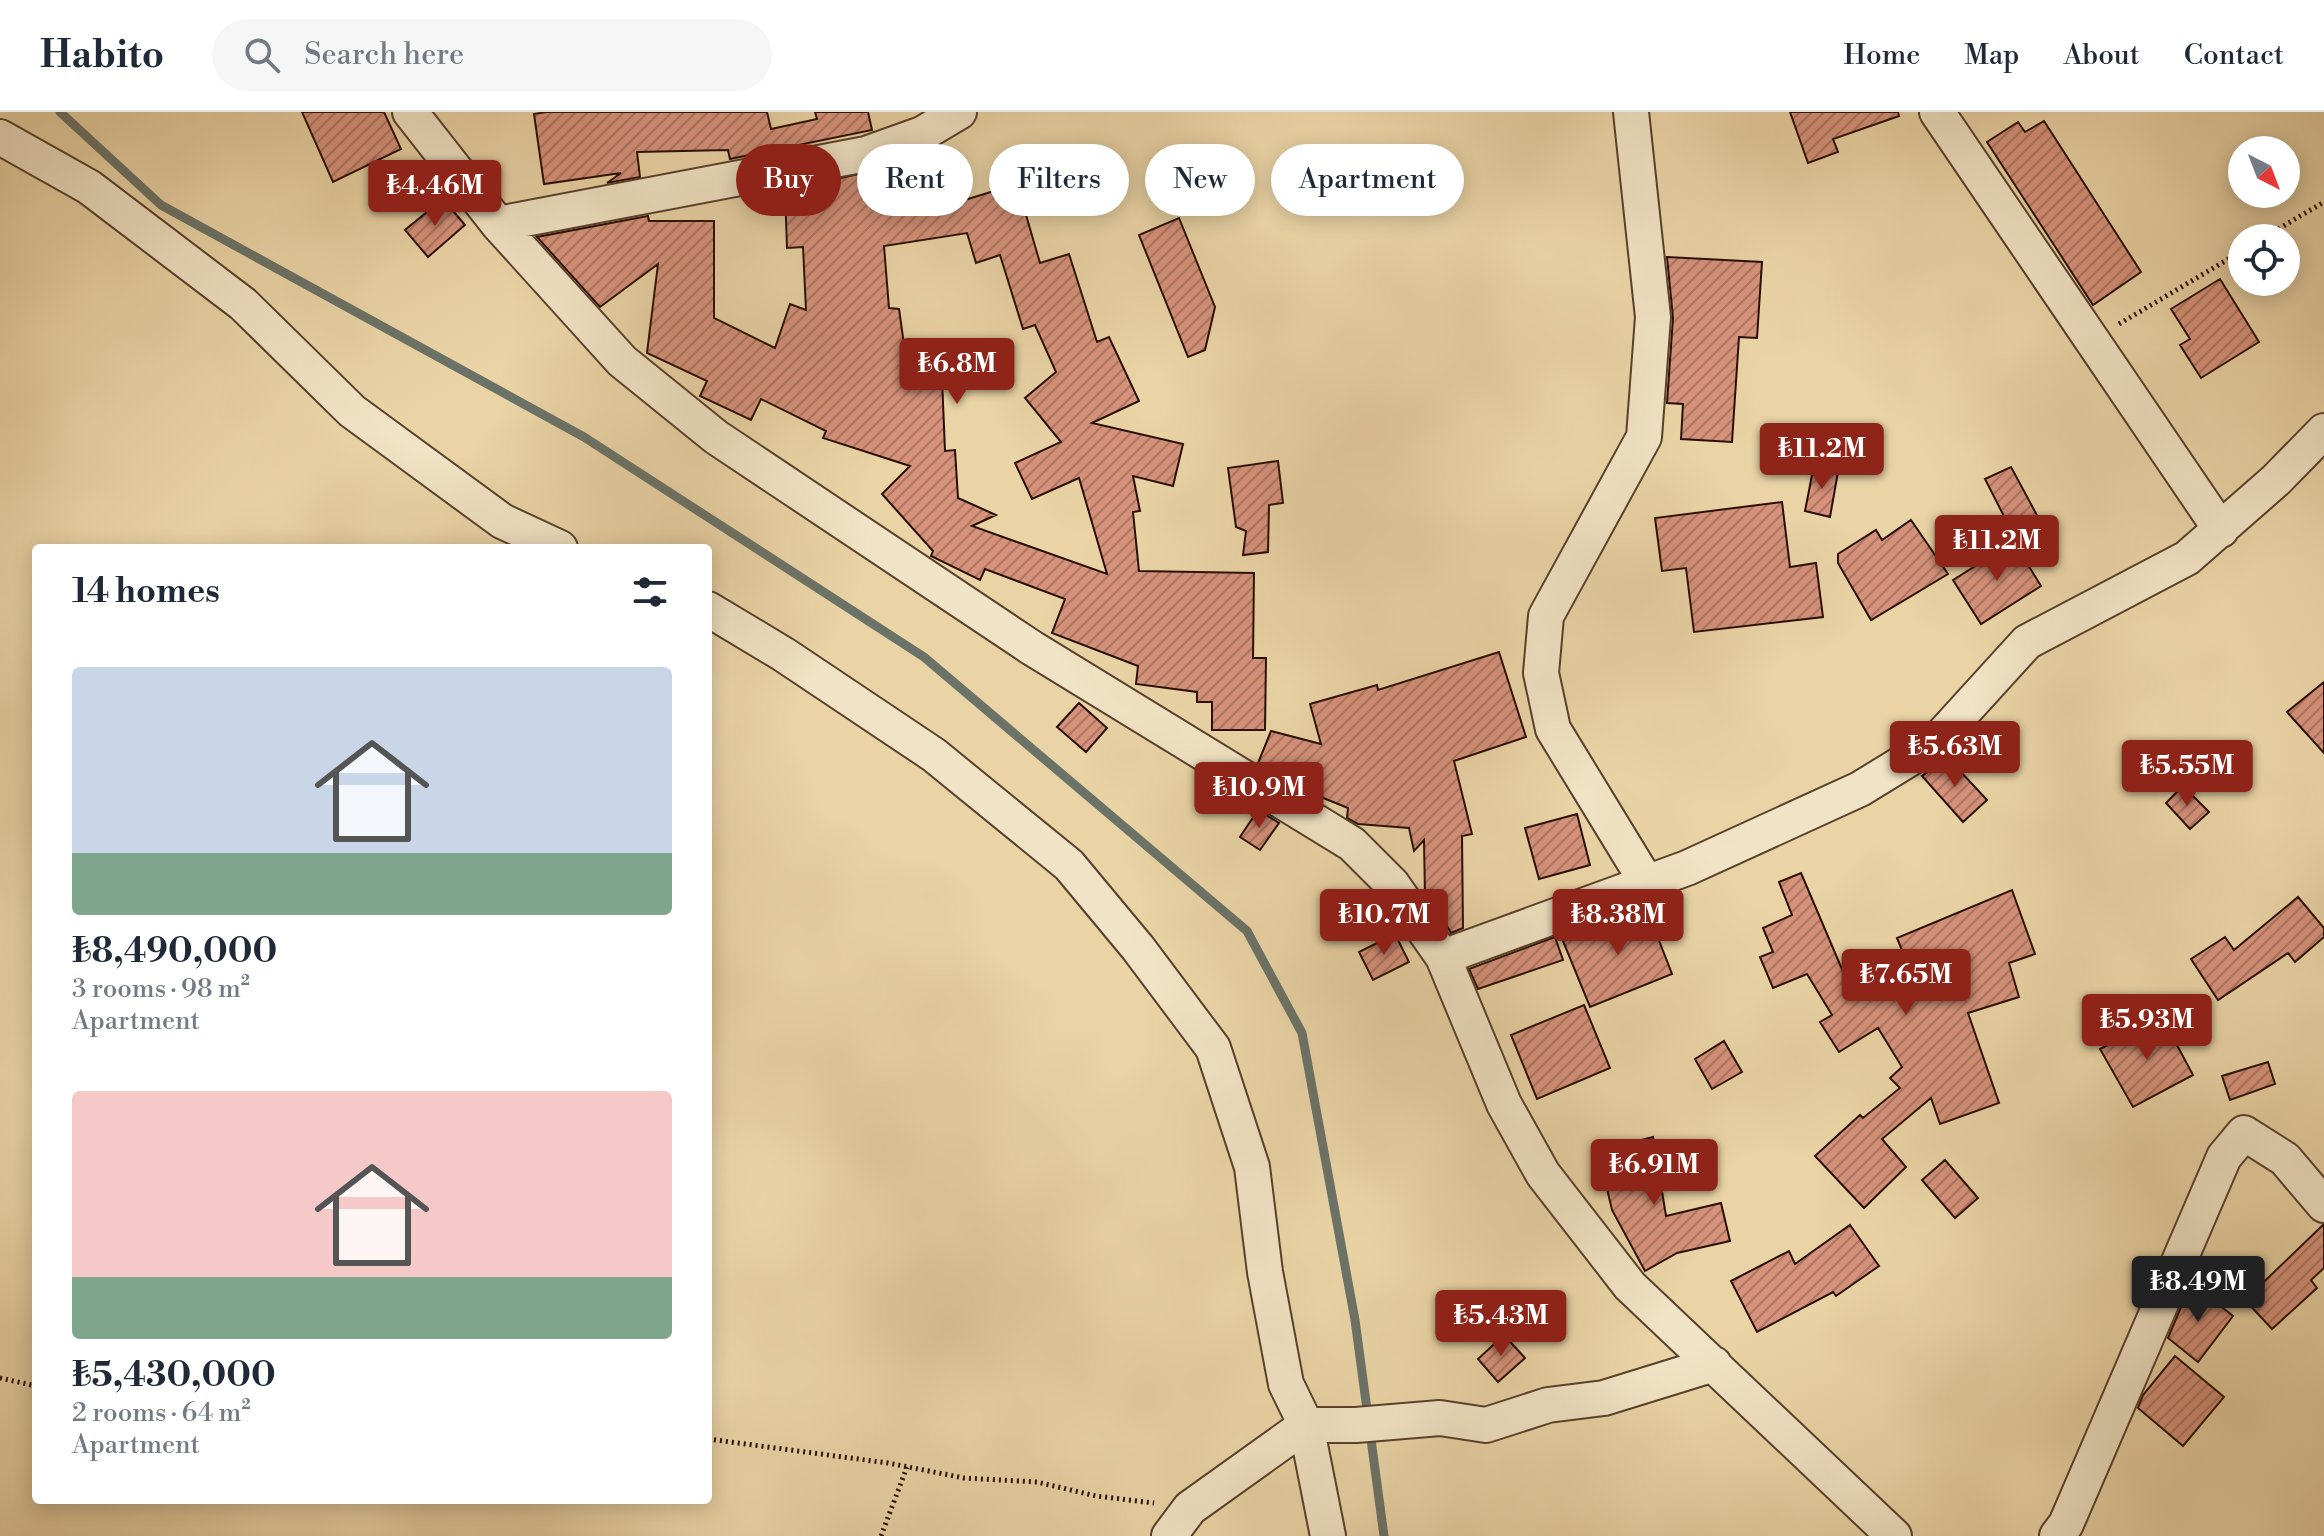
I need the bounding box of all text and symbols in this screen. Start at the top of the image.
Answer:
search box [212,19,772,91]
text: Habito [40,32,164,79]
icon: search [240,33,284,77]
text: Search here [304,36,464,74]
text: Home [1844,38,1920,73]
text: Map [1964,38,2019,73]
text: About [2063,38,2140,73]
text: Contact [2184,38,2284,73]
north arrow [2228,136,2300,208]
map controls [2228,136,2300,296]
chip: Buy [736,144,841,216]
chip: Rent [857,144,973,216]
chip: Filters [989,144,1129,216]
chip: New [1145,144,1255,216]
chip: Apartment [1271,144,1464,216]
pin: ₺4.46M [370,160,500,228]
text: ₺4.46M [386,170,484,202]
button: locate [2228,224,2300,296]
pin: ₺6.8M [901,338,1013,406]
text: ₺6.8M [917,348,997,380]
pin: ₺11.2M [1757,423,1887,491]
text: ₺11.2M [1778,433,1866,465]
pin: ₺11.2M [1932,515,2062,583]
text: ₺11.2M [1953,525,2041,557]
icon: filters [628,570,672,614]
text: 14 homes [72,571,220,613]
icon: home [300,719,444,863]
pin: ₺5.63M [1890,721,2020,789]
text: ₺5.63M [1908,731,2002,763]
pin: ₺5.55M [2122,740,2252,808]
text: ₺5.55M [2140,750,2234,782]
pin: ₺10.9M [1194,762,1324,830]
text: ₺10.9M [1212,772,1306,804]
pin: ₺10.7M [1319,889,1449,957]
pin: ₺8.38M [1553,889,1683,957]
text: ₺10.7M [1338,899,1430,931]
text: ₺8.38M [1571,899,1665,931]
text: ₺8,490,000 [72,931,277,973]
pin: ₺7.65M [1841,949,1971,1017]
text: ₺7.65M [1860,959,1952,991]
text: 3 rooms · 98 m² [72,973,250,1005]
pin: ₺5.93M [2082,994,2212,1062]
text: ₺5.93M [2100,1004,2194,1036]
text: Apartment [72,1005,200,1037]
pin: ₺6.91M [1589,1139,1719,1207]
icon: home [300,1143,444,1287]
text: ₺6.91M [1609,1149,1699,1181]
pin: ₺8.49M [2133,1256,2263,1324]
text: ₺8.49M [2150,1266,2246,1298]
pin: ₺5.43M [1436,1290,1566,1358]
text: ₺5.43M [1453,1300,1549,1332]
text: ₺5,430,000 [72,1355,276,1397]
text: 2 rooms · 64 m² [72,1397,251,1429]
text: Apartment [72,1429,200,1461]

